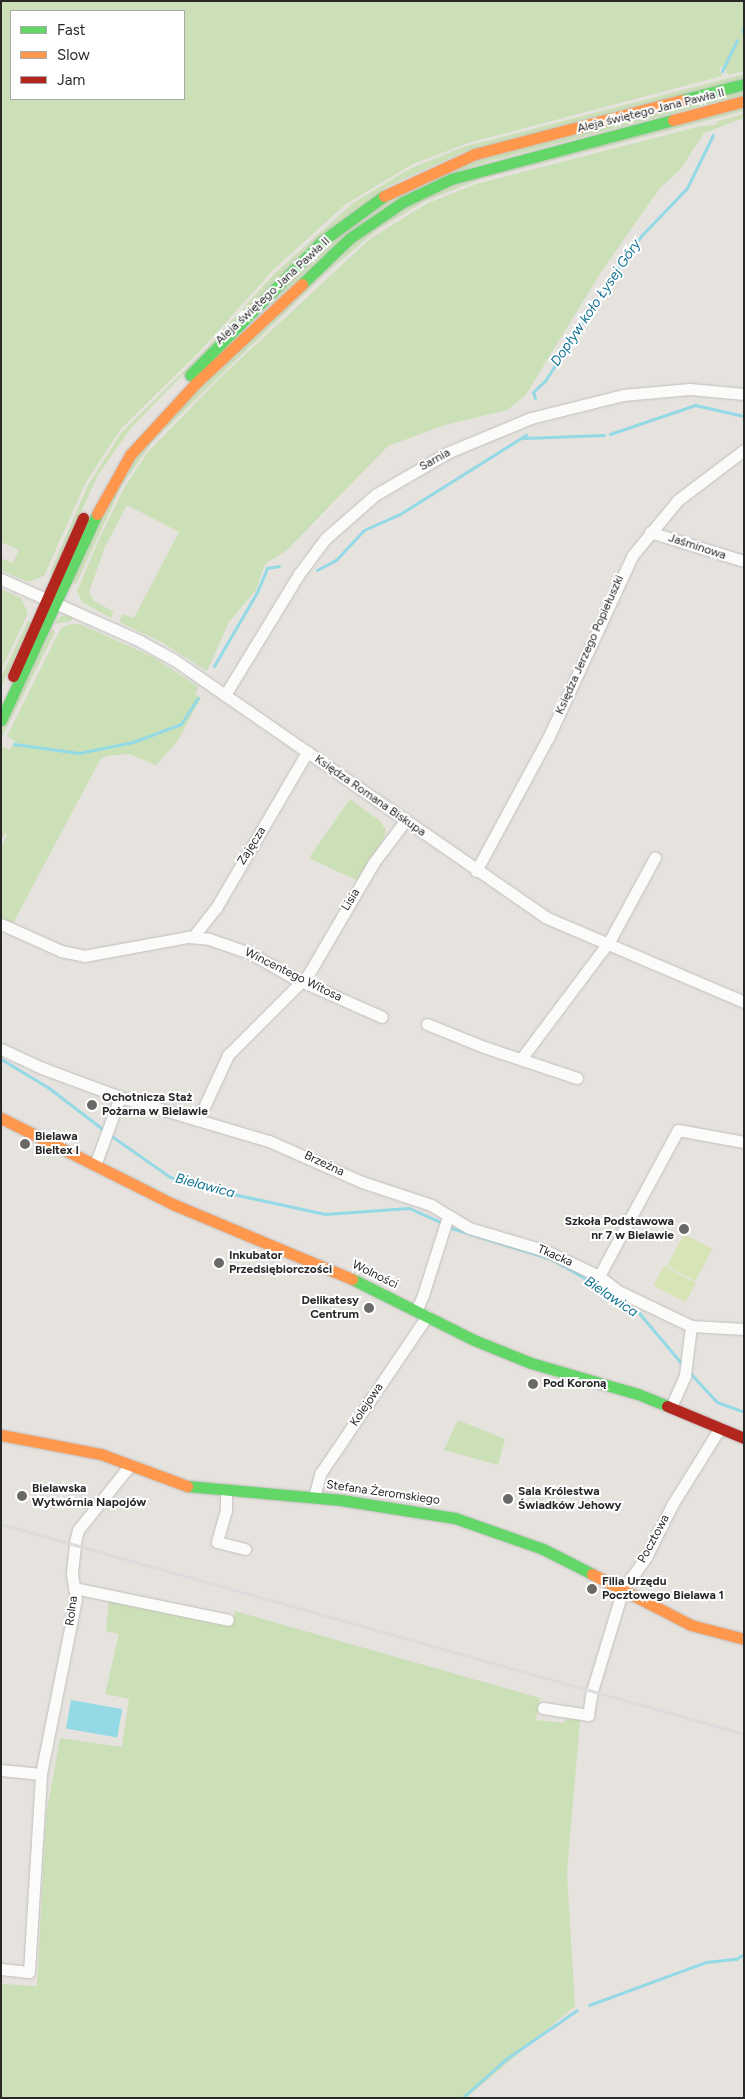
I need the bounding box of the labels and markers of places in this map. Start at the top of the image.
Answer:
place label: Ochotnicza Staż Pożarna w Bielawie [102,1091,208,1119]
marker: Ochotnicza Staż Pożarna w Bielawie [86,1099,98,1111]
place label: Bielawa Bieltex I [35,1130,79,1158]
marker: Bielawa Bieltex I [19,1138,31,1150]
place label: Szkoła Podstawowa nr 7 w Bielawie [565,1215,674,1243]
marker: Szkoła Podstawowa nr 7 w Bielawie [678,1223,690,1235]
place label: Inkubator Przedsiębiorczości [229,1249,332,1277]
marker: Inkubator Przedsiębiorczości [213,1257,225,1269]
place label: Delikatesy Centrum [301,1294,359,1322]
marker: Delikatesy Centrum [363,1302,375,1314]
place label: Pod Koroną [543,1377,606,1391]
marker: Pod Koroną [527,1378,539,1390]
place label: Bielawska Wytwórnia Napojów [32,1482,146,1510]
place label: Sala Królestwa Świadków Jehowy [518,1485,621,1513]
marker: Bielawska Wytwórnia Napojów [16,1490,28,1502]
marker: Sala Królestwa Świadków Jehowy [502,1493,514,1505]
place label: Filia Urzędu Pocztowego Bielawa 1 [602,1575,724,1603]
marker: Filia Urzędu Pocztowego Bielawa 1 [586,1583,598,1595]

